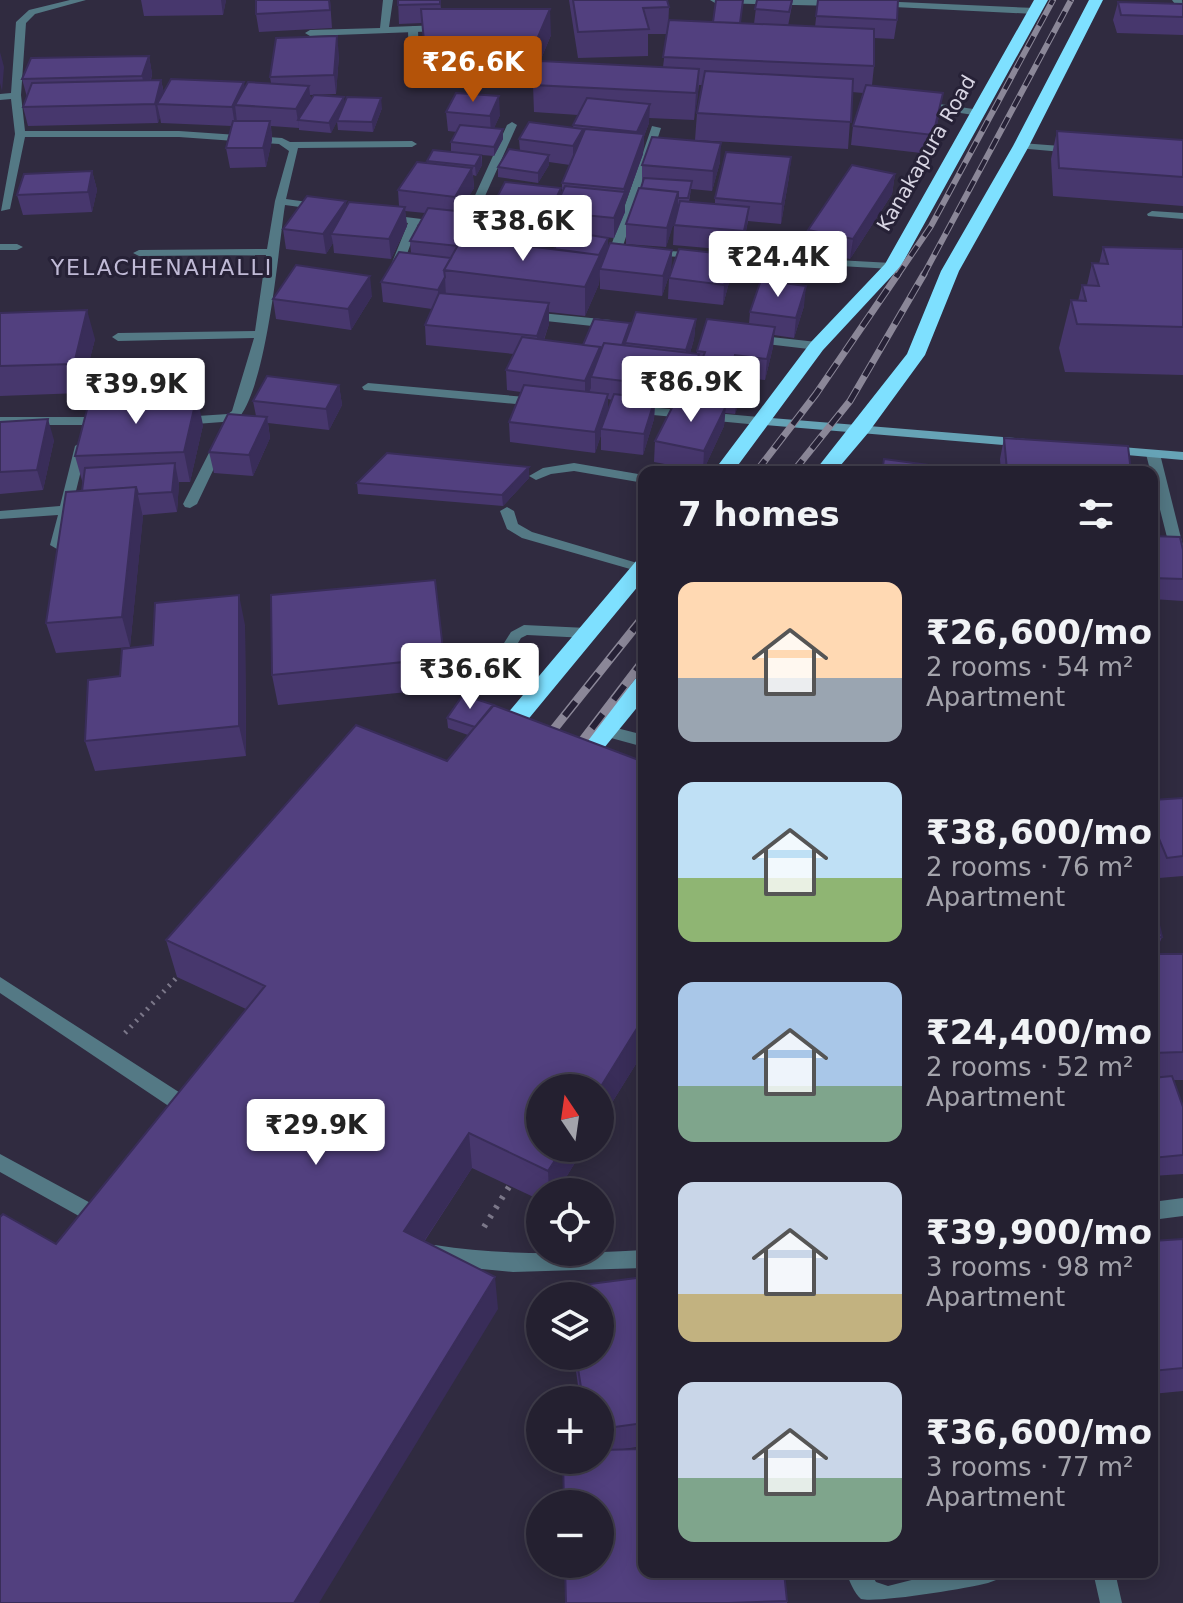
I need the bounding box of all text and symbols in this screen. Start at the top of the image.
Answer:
pin: ₹26.6K [408,36,538,104]
text: ₹26.6K [422,47,524,77]
street label: Kanakapura Road [872,71,980,235]
pin: ₹38.6K [458,195,588,263]
text: ₹38.6K [472,206,574,236]
pin: ₹24.4K [713,231,843,299]
text: ₹24.4K [727,242,829,272]
district label: YELACHENAHALLI [50,255,273,280]
pin: ₹86.9K [626,356,756,424]
pin: ₹39.9K [71,358,201,426]
text: ₹86.9K [640,367,742,397]
text: ₹39.9K [85,369,187,399]
icon: filters [1074,492,1118,536]
text: 7 homes [678,494,840,534]
text: ₹26,600/mo [926,612,1152,652]
icon: home [742,614,838,710]
pin: ₹36.6K [405,643,535,711]
text: 2 rooms · 54 m² [926,652,1134,682]
text: ₹36.6K [419,654,521,684]
text: Apartment [926,682,1065,712]
text: ₹38,600/mo [926,812,1152,852]
icon: home [742,814,838,910]
text: 2 rooms · 76 m² [926,852,1134,882]
text: Apartment [926,882,1065,912]
text: ₹24,400/mo [926,1012,1152,1052]
icon: home [742,1014,838,1110]
text: 2 rooms · 52 m² [926,1052,1134,1082]
north arrow [526,1074,614,1162]
map controls [526,1074,614,1578]
text: Apartment [926,1082,1065,1112]
pin: ₹29.9K [251,1099,381,1167]
text: ₹29.9K [265,1110,367,1140]
button: locate [526,1178,614,1266]
text: ₹39,900/mo [926,1212,1152,1252]
icon: home [742,1214,838,1310]
text: 3 rooms · 98 m² [926,1252,1134,1282]
button: layers [526,1282,614,1370]
text: Apartment [926,1282,1065,1312]
button: + [526,1386,614,1474]
text: ₹36,600/mo [926,1412,1152,1452]
icon: home [742,1414,838,1510]
text: 3 rooms · 77 m² [926,1452,1134,1482]
text: Apartment [926,1482,1065,1512]
button: − [526,1490,614,1578]

